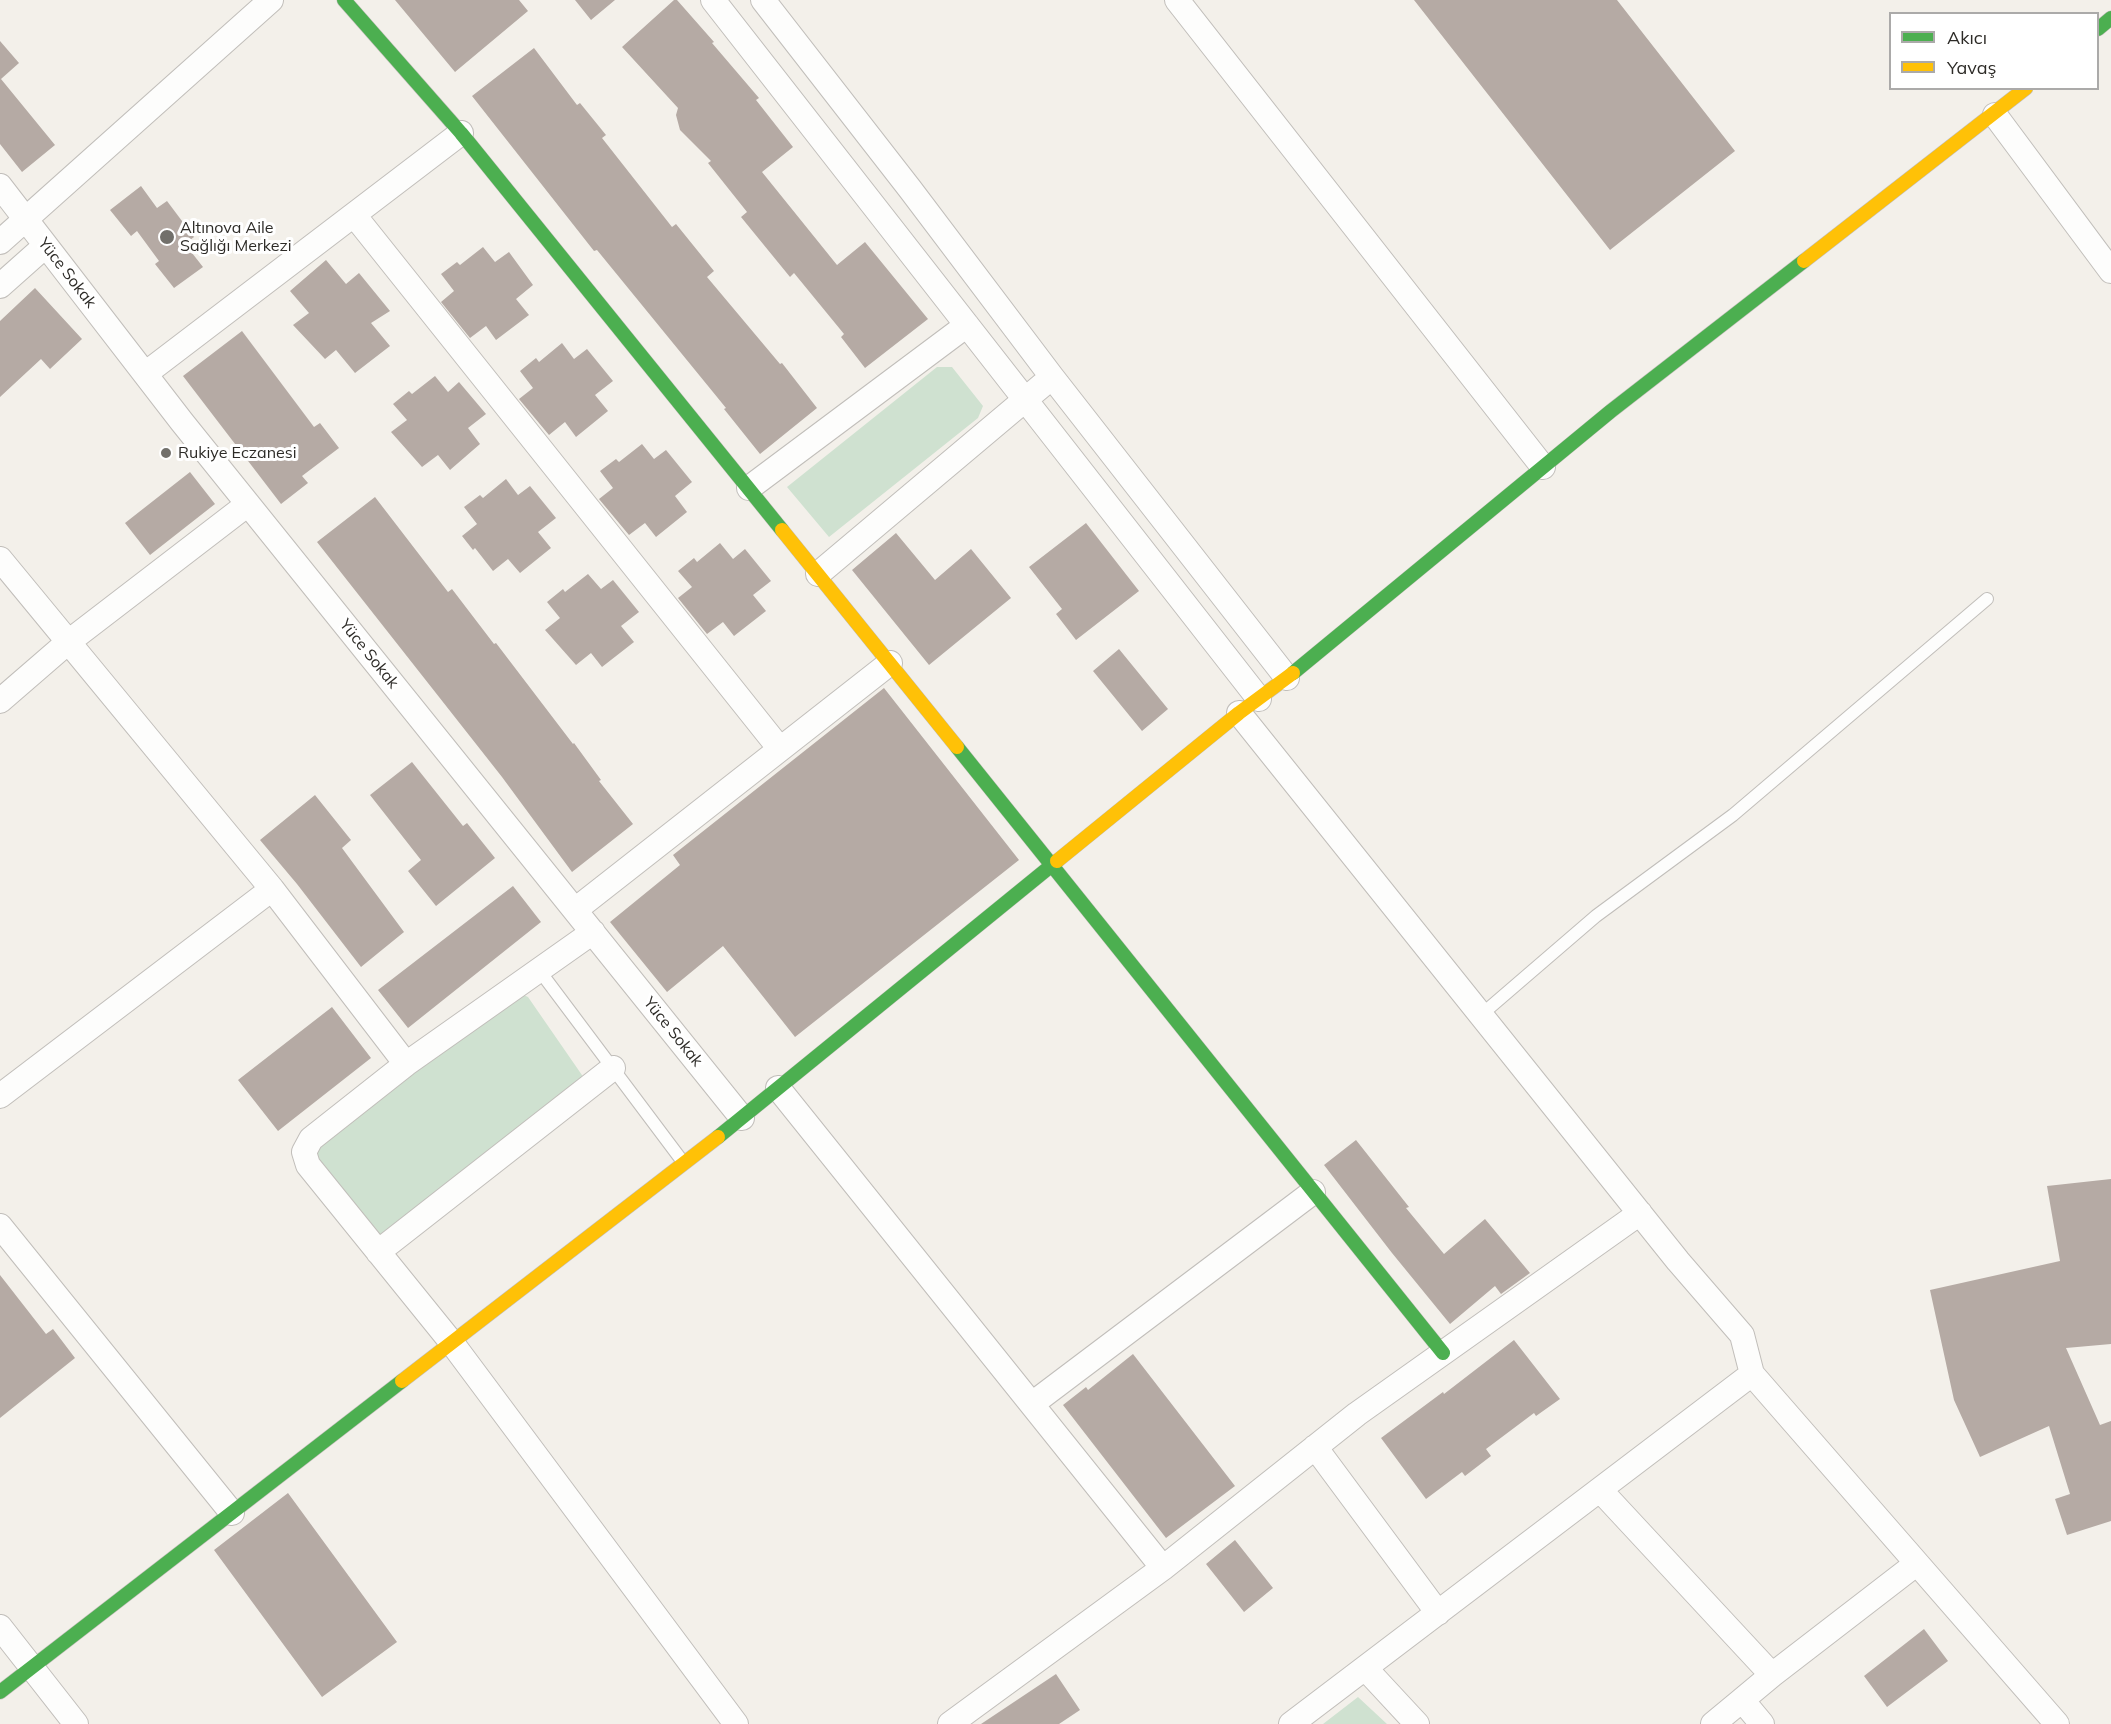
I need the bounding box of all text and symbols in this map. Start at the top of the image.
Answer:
legend [1889,12,2099,90]
text: Akıcı [1947,26,1987,49]
text: Yavaş [1947,56,1996,79]
place label: Altınova Aile Sağlığı Merkezi [180,218,292,256]
marker: Altınova Aile Sağlığı Merkezi [158,228,176,246]
street label: Yüce Sokak [34,234,100,312]
place label: Rukiye Eczanesi [178,443,297,463]
marker: Rukiye Eczanesi [159,446,173,460]
street label: Yüce Sokak [335,616,403,692]
street label: Yüce Sokak [639,994,707,1070]

